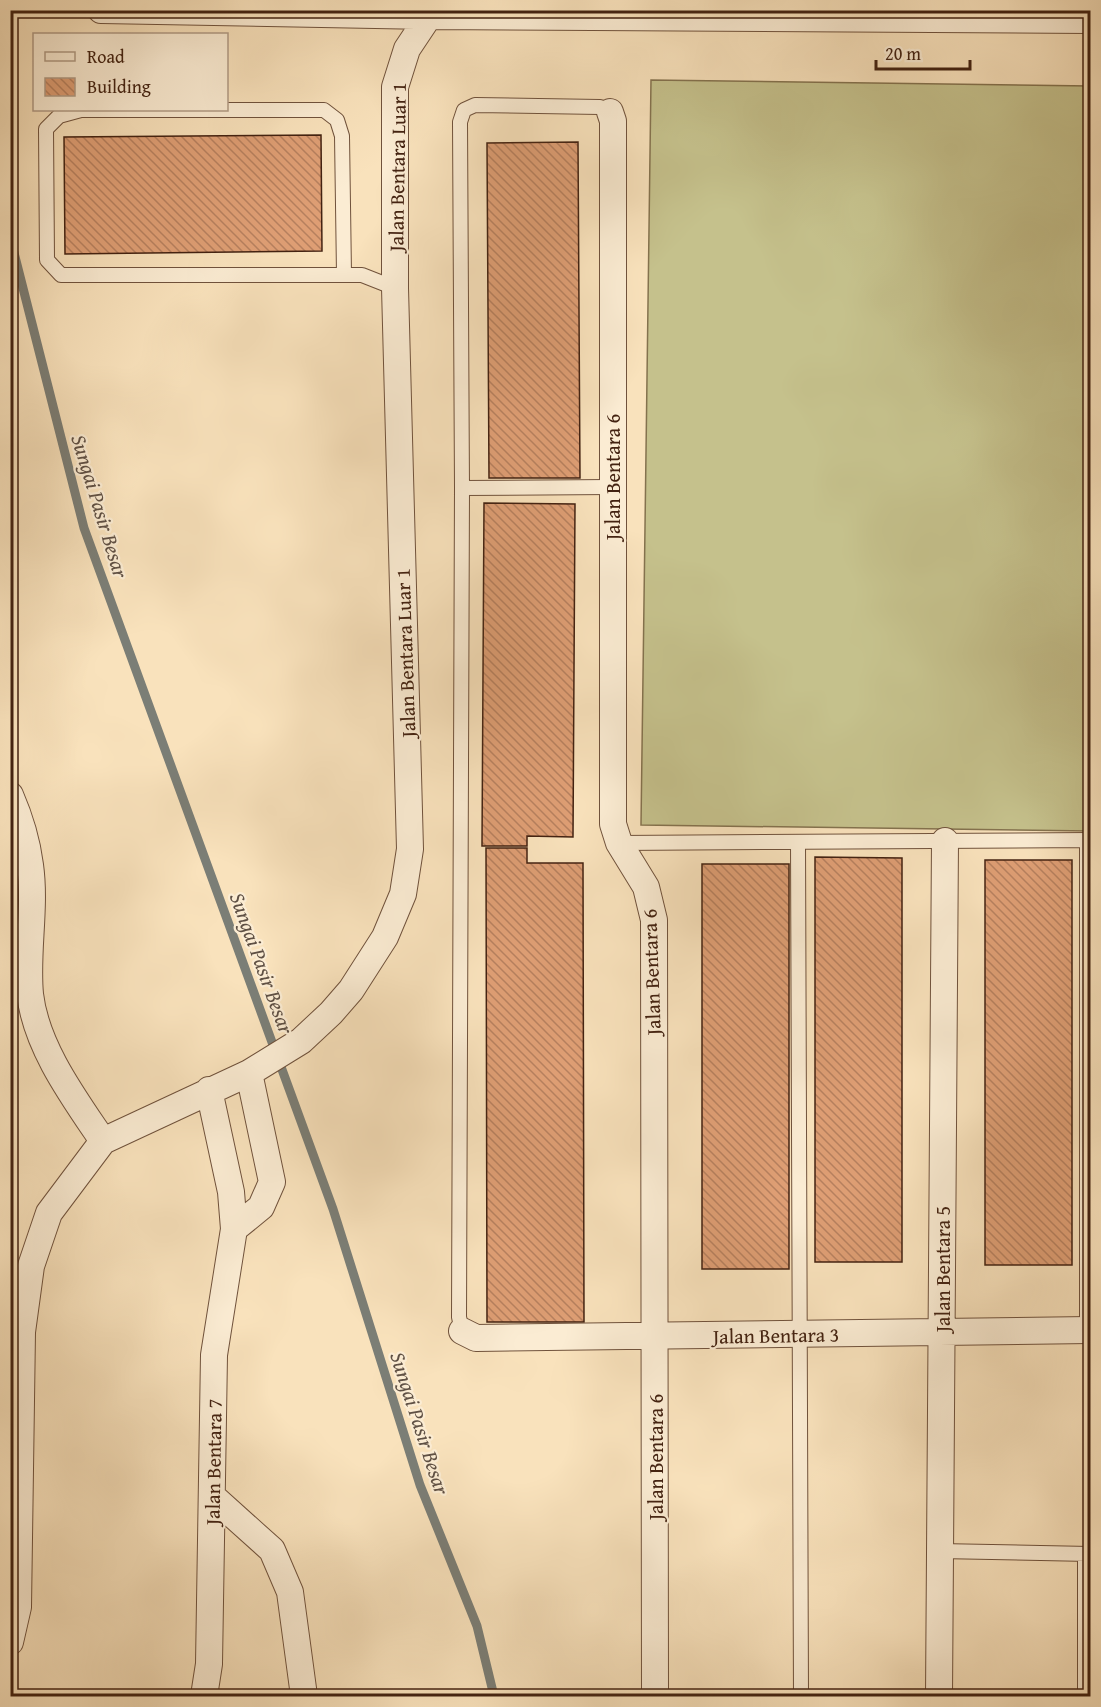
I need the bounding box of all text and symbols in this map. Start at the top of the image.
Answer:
legend [33,33,228,111]
scale bar [876,33,970,71]
text: 20 m [885,40,921,67]
text: Road [87,43,125,70]
text: Building [87,73,151,100]
street label: Jalan Bentara Luar 1 [381,82,413,255]
street label: Jalan Bentara 6 [598,414,627,543]
water label: Sungai Pasir Besar [63,430,137,583]
street label: Jalan Bentara Luar 1 [388,568,423,741]
water label: Sungai Pasir Besar [222,888,302,1039]
street label: Jalan Bentara 6 [634,908,668,1039]
street label: Jalan Bentara 5 [928,1206,957,1335]
street label: Jalan Bentara 3 [710,1319,839,1351]
water label: Sungai Pasir Besar [382,1348,458,1500]
street label: Jalan Bentara 6 [641,1394,670,1523]
street label: Jalan Bentara 7 [197,1399,229,1528]

